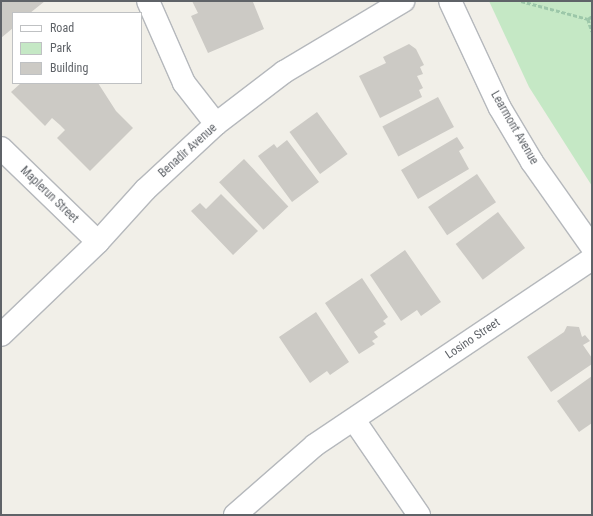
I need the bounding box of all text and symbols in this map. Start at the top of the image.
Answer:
legend [12,12,142,84]
text: Road [50,21,74,35]
text: Park [50,41,71,55]
text: Building [50,61,88,75]
street label: Learmont Avenue [487,89,541,167]
street label: Benadir Avenue [156,121,220,181]
street label: Maplerun Street [17,164,81,226]
street label: Losino Street [443,316,503,362]

